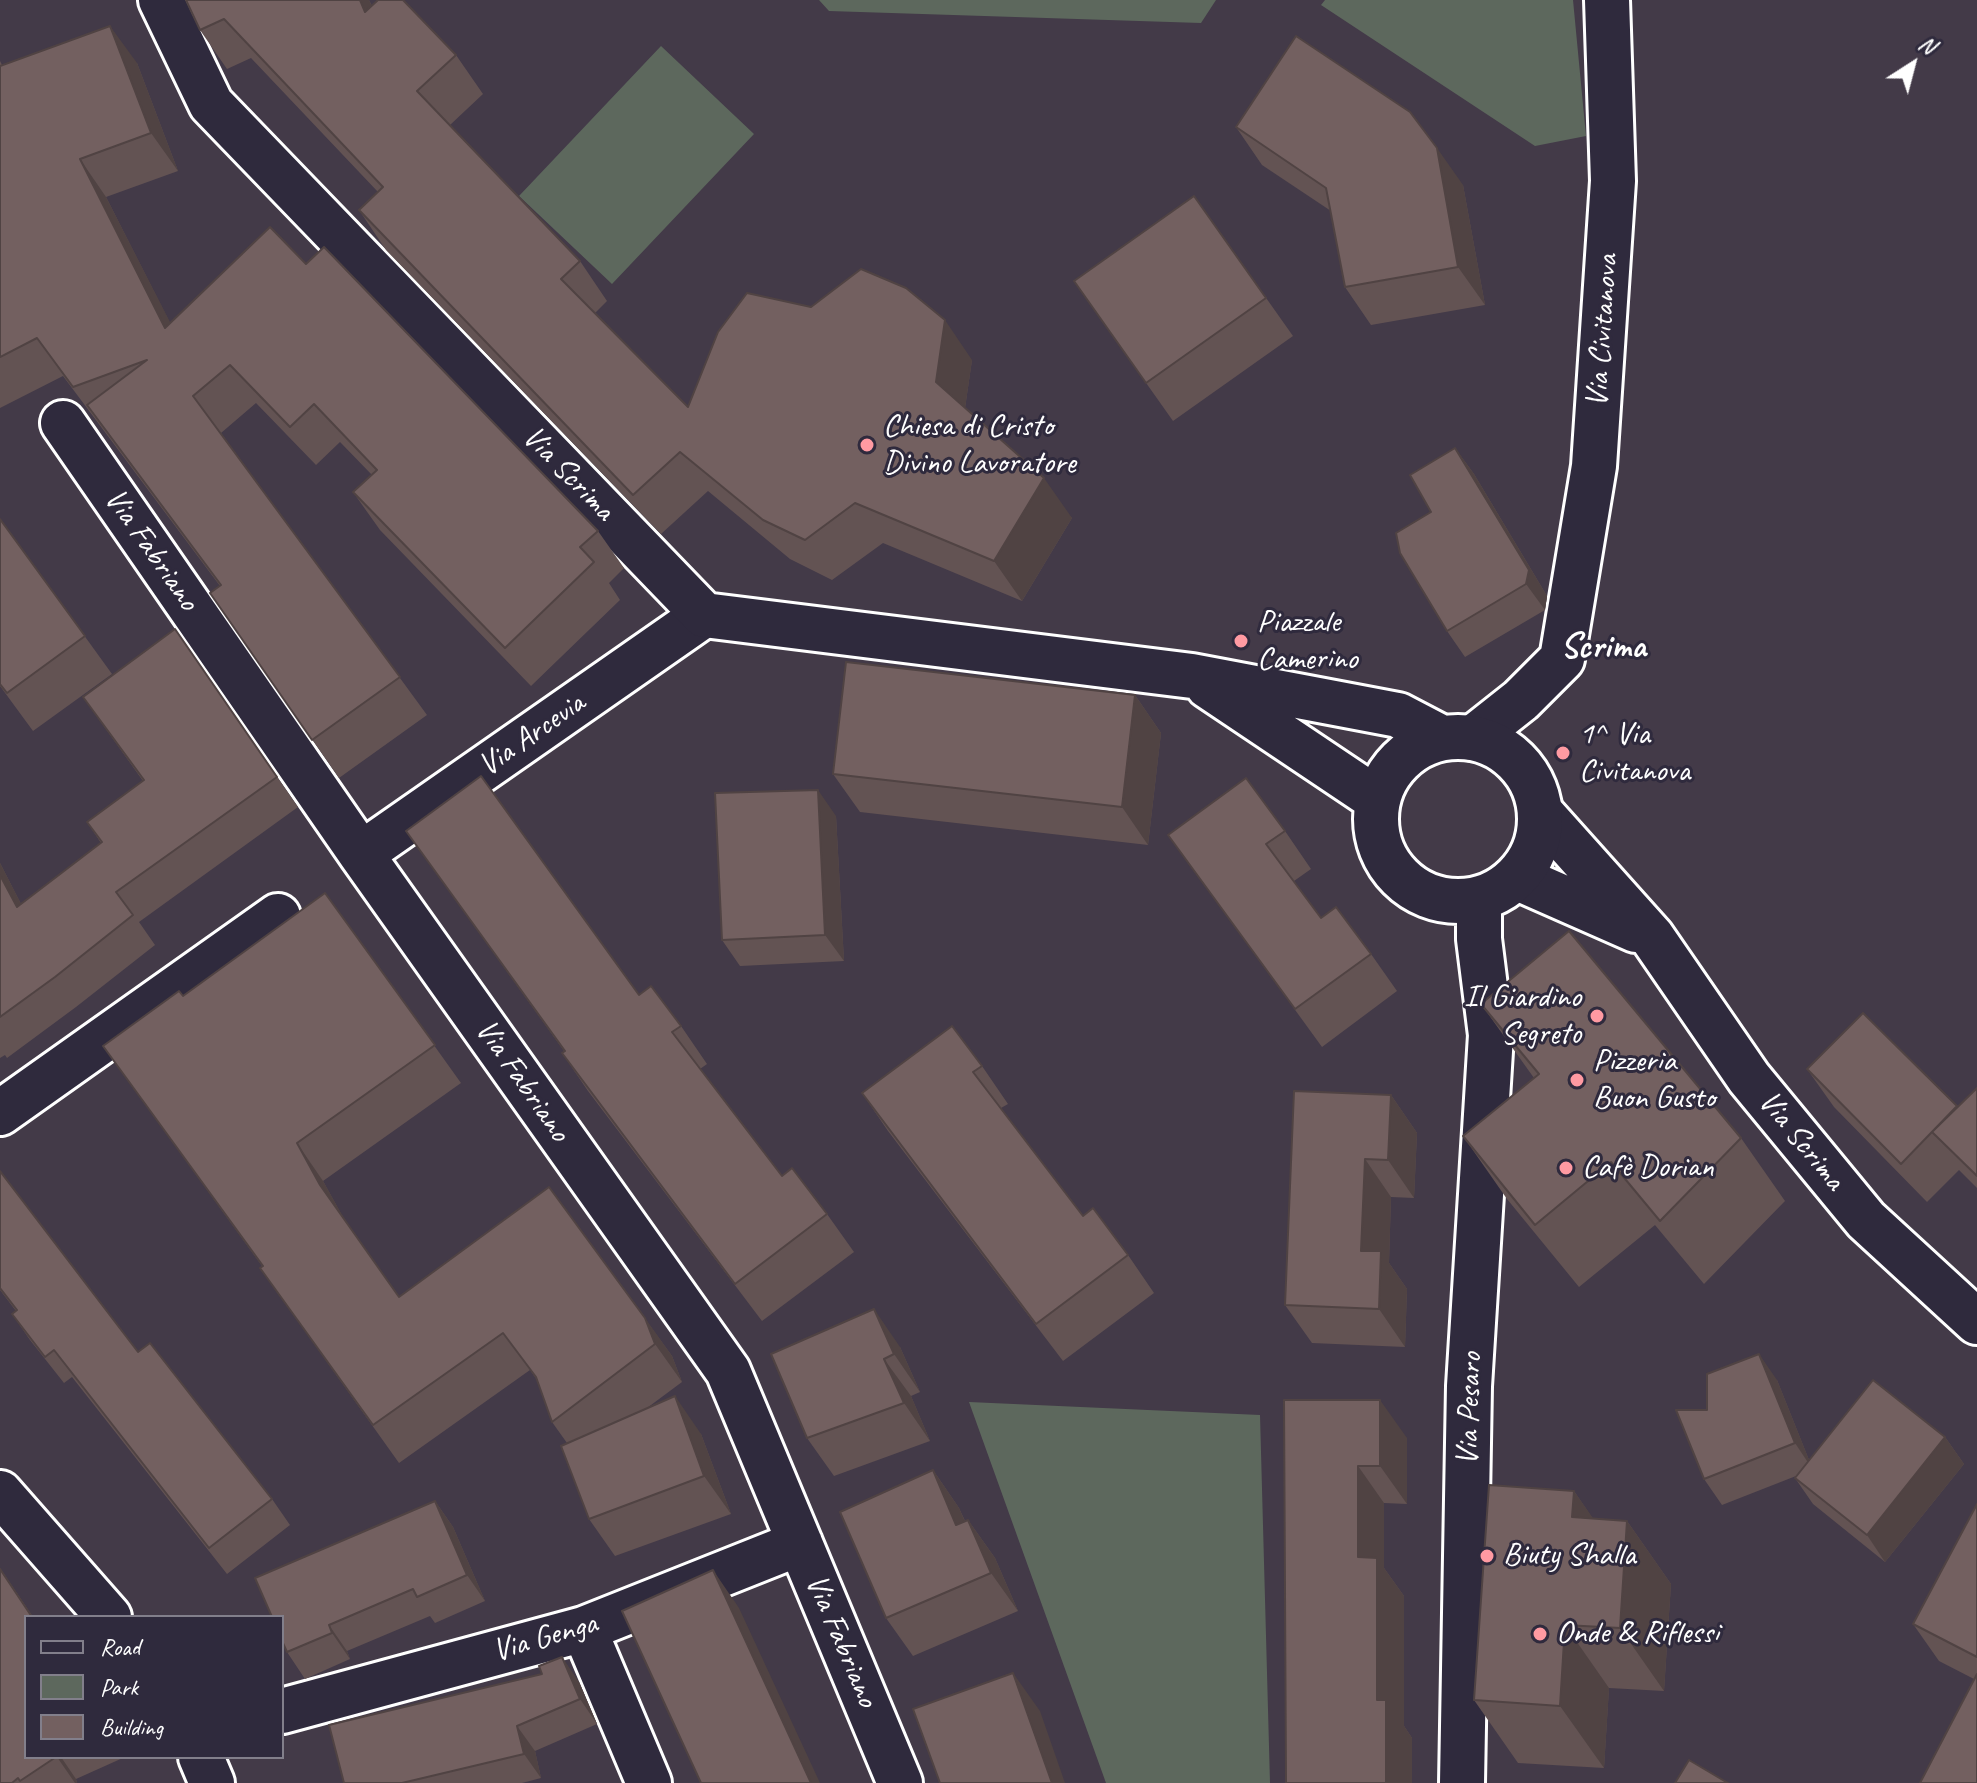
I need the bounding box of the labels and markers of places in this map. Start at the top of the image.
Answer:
place label: Chiesa di Cristo Divino Lavoratore [883,408,1076,483]
marker: Chiesa di Cristo Divino Lavoratore [858,436,876,454]
place label: Piazzale Camerino [1257,604,1358,679]
marker: Piazzale Camerino [1232,632,1250,650]
place label: 1^ Via Civitanova [1579,716,1690,791]
marker: 1^ Via Civitanova [1554,744,1572,762]
place label: Il Giardino Segreto [1464,979,1581,1054]
marker: Il Giardino Segreto [1588,1007,1606,1025]
place label: Pizzeria Buon Gusto [1593,1043,1715,1118]
marker: Pizzeria Buon Gusto [1568,1071,1586,1089]
place label: Cafè Dorian [1582,1149,1714,1187]
marker: Cafè Dorian [1557,1159,1575,1177]
place label: Biuty Shalla [1503,1537,1636,1575]
marker: Biuty Shalla [1478,1547,1496,1565]
place label: Onde & Riflessi [1556,1615,1719,1653]
marker: Onde & Riflessi [1531,1625,1549,1643]

